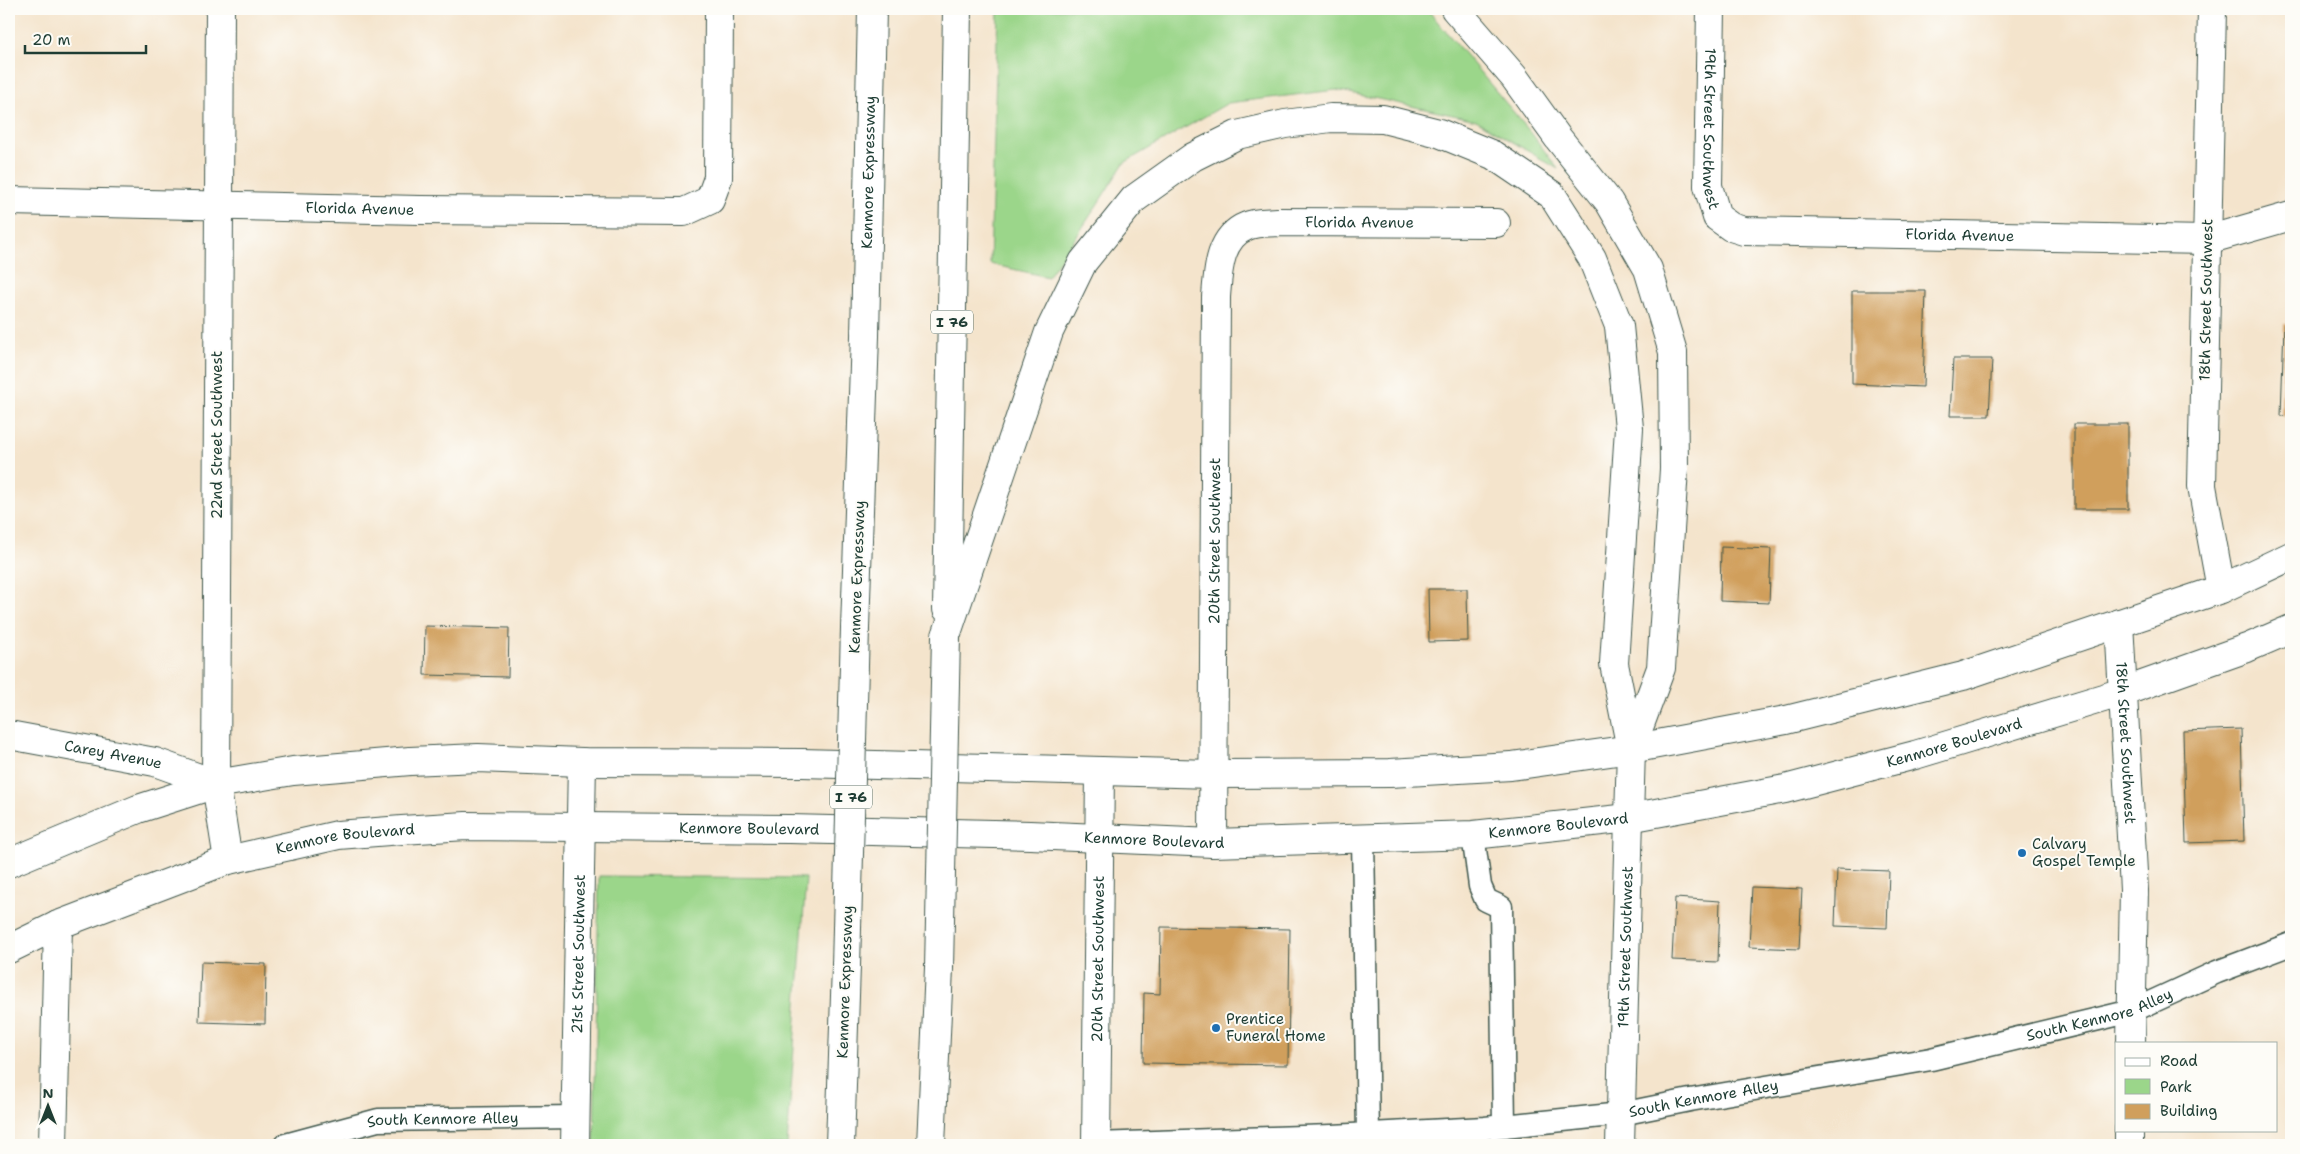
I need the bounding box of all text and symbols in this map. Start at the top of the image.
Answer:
scale bar [25,22,146,54]
text: 20 m [32,30,71,50]
street label: 19th Street Southwest [1698,48,1724,212]
street label: Kenmore Expressway [857,95,880,249]
street label: Florida Avenue [305,197,415,220]
street label: Florida Avenue [1305,212,1414,233]
street label: 18th Street Southwest [2195,219,2217,381]
street label: Florida Avenue [1905,224,2015,246]
road number: I 76 [931,311,973,334]
street label: 22nd Street Southwest [207,351,227,519]
street label: 20th Street Southwest [1204,458,1225,624]
street label: Kenmore Expressway [844,500,870,654]
street label: 18th Street Southwest [2111,661,2140,824]
street label: Kenmore Boulevard [1884,713,2025,772]
street label: Carey Avenue [63,735,165,774]
road number: I 76 [830,786,872,809]
street label: Kenmore Boulevard [1488,808,1630,843]
street label: Kenmore Boulevard [679,818,820,840]
street label: Kenmore Boulevard [274,819,416,859]
street label: Kenmore Boulevard [1083,827,1225,853]
place label: Calvary Gospel Temple [2032,834,2136,871]
marker: Calvary Gospel Temple [2016,847,2028,859]
street label: 19th Street Southwest [1613,866,1638,1028]
street label: 21st Street Southwest [567,874,590,1034]
street label: 20th Street Southwest [1087,876,1109,1042]
street label: Kenmore Expressway [832,905,858,1059]
street label: South Kenmore Alley [2024,984,2176,1046]
place label: Prentice Funeral Home [1226,1009,1326,1046]
marker: Prentice Funeral Home [1210,1022,1222,1034]
legend [2115,1042,2278,1132]
text: Road [2160,1051,2198,1071]
street label: South Kenmore Alley [1627,1075,1780,1122]
text: Park [2160,1077,2192,1097]
north arrow [22,1082,72,1132]
text: N [42,1084,54,1102]
text: Building [2160,1101,2217,1121]
street label: South Kenmore Alley [365,1108,519,1133]

